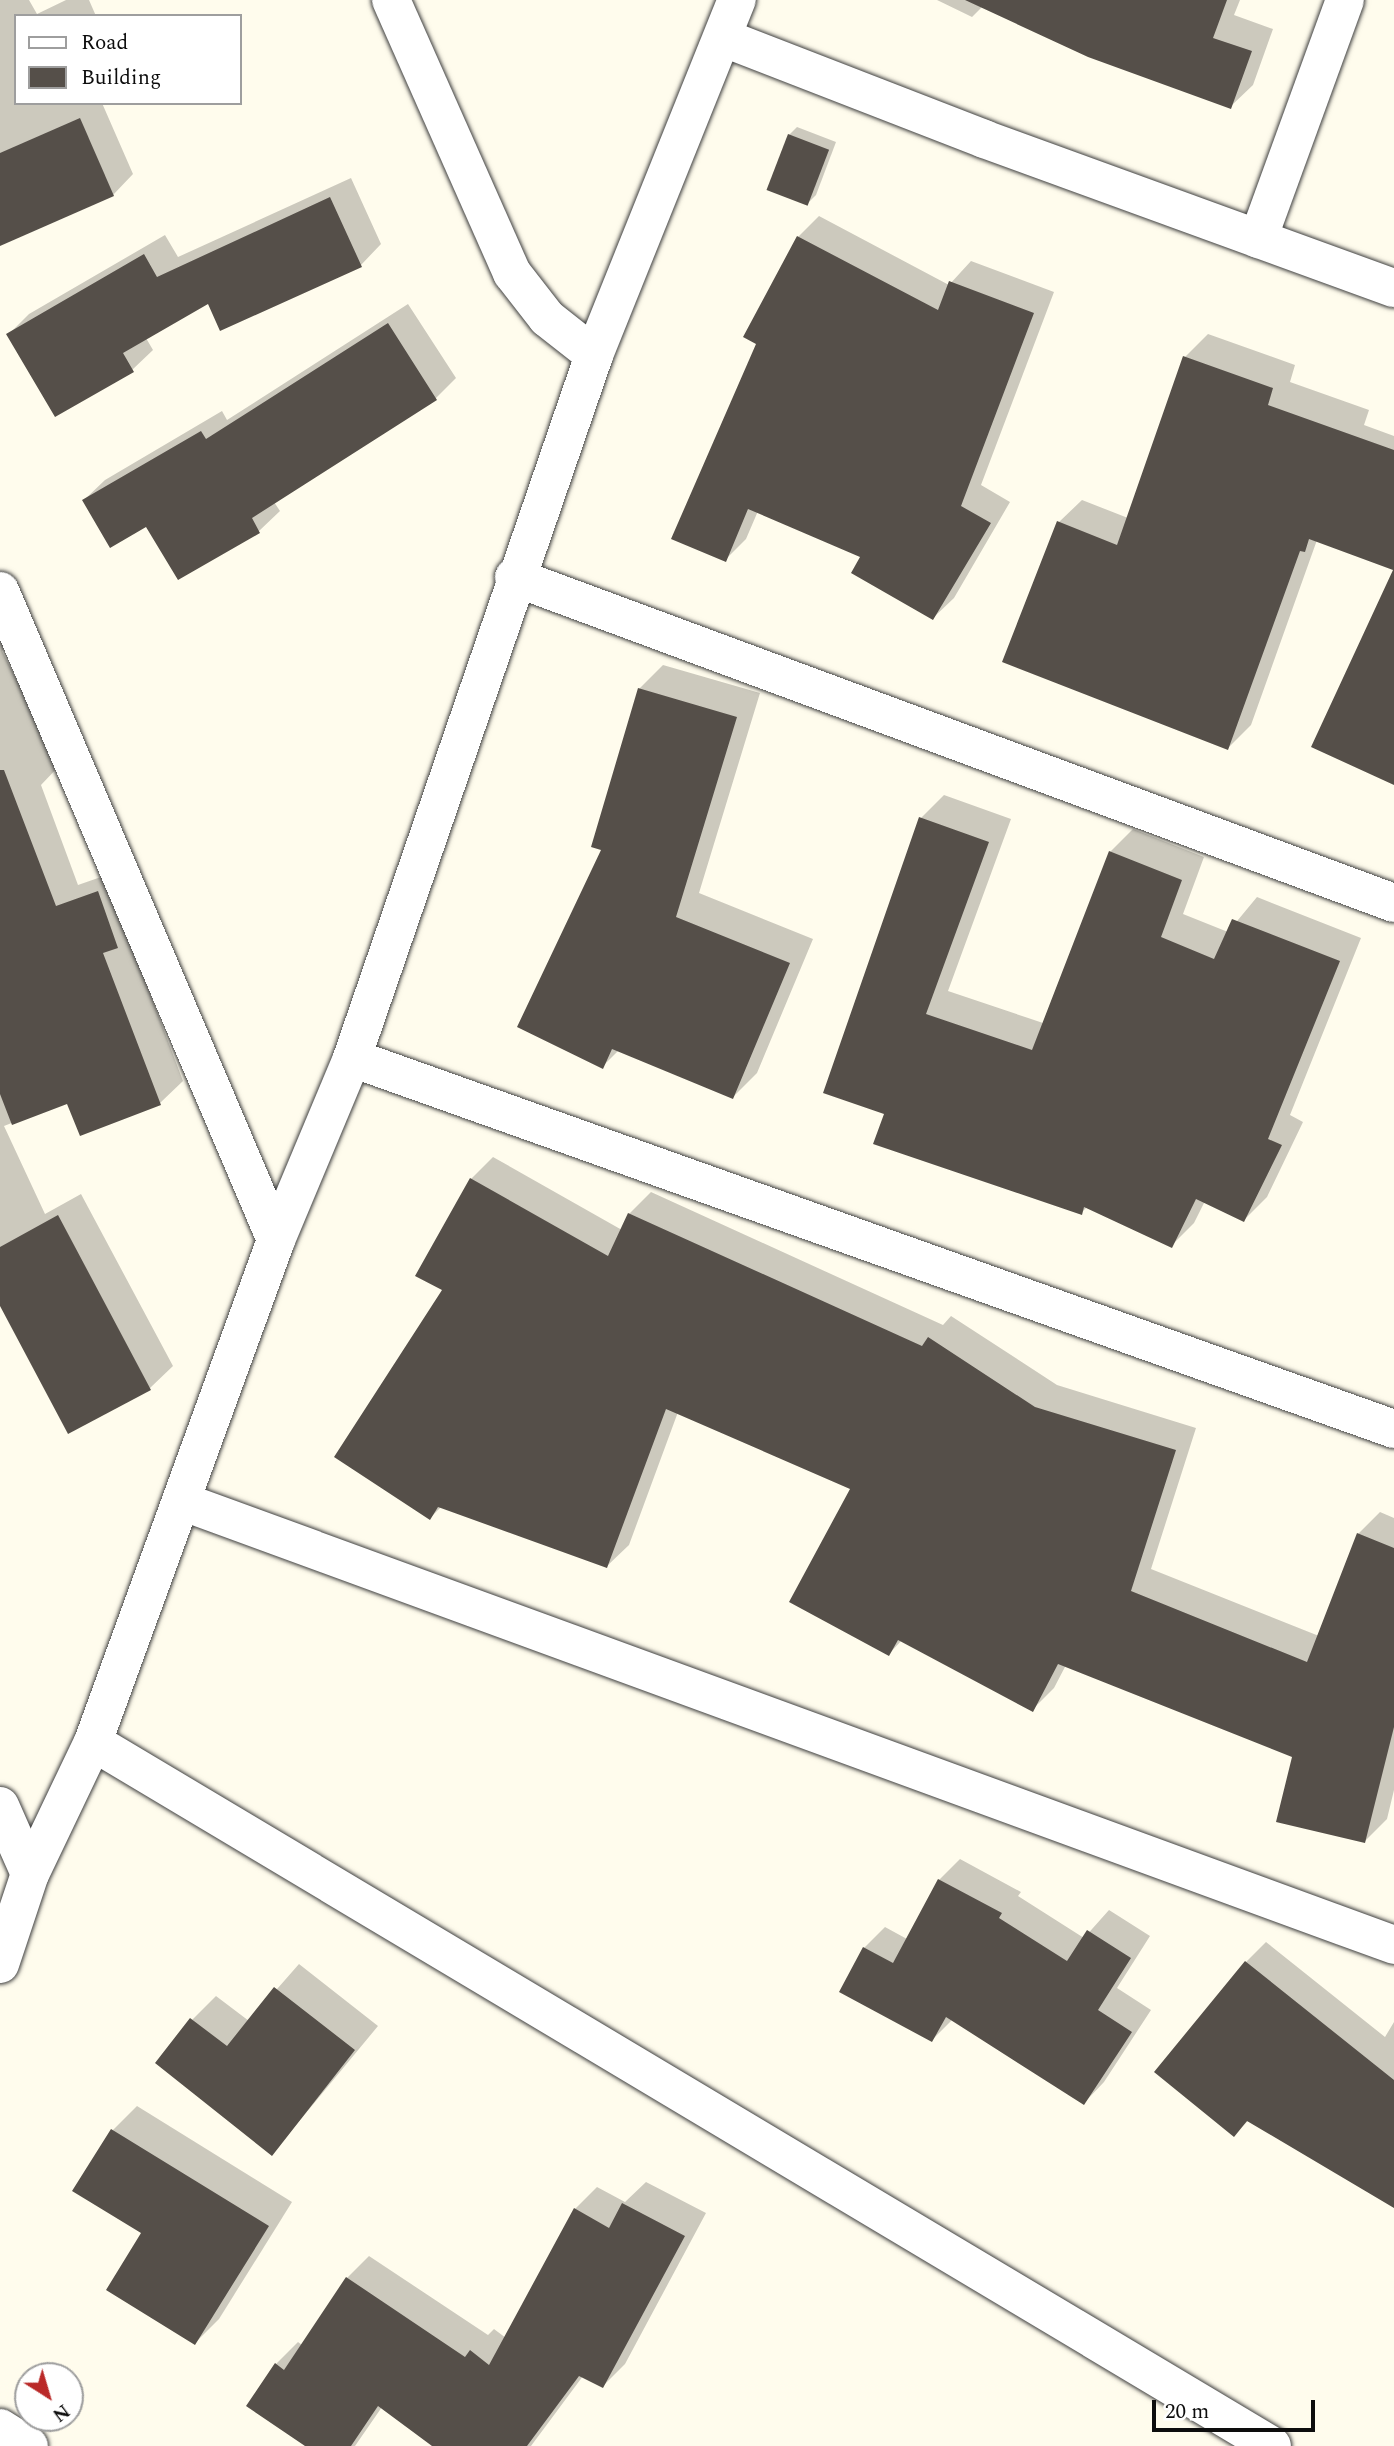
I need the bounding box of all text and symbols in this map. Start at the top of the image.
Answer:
legend [14,14,242,105]
text: Road [81,27,128,59]
text: Building [81,62,161,94]
north arrow [14,2362,84,2432]
scale bar [1156,2386,1319,2430]
text: N [46,2396,76,2429]
text: 20 m [1165,2396,1209,2428]

